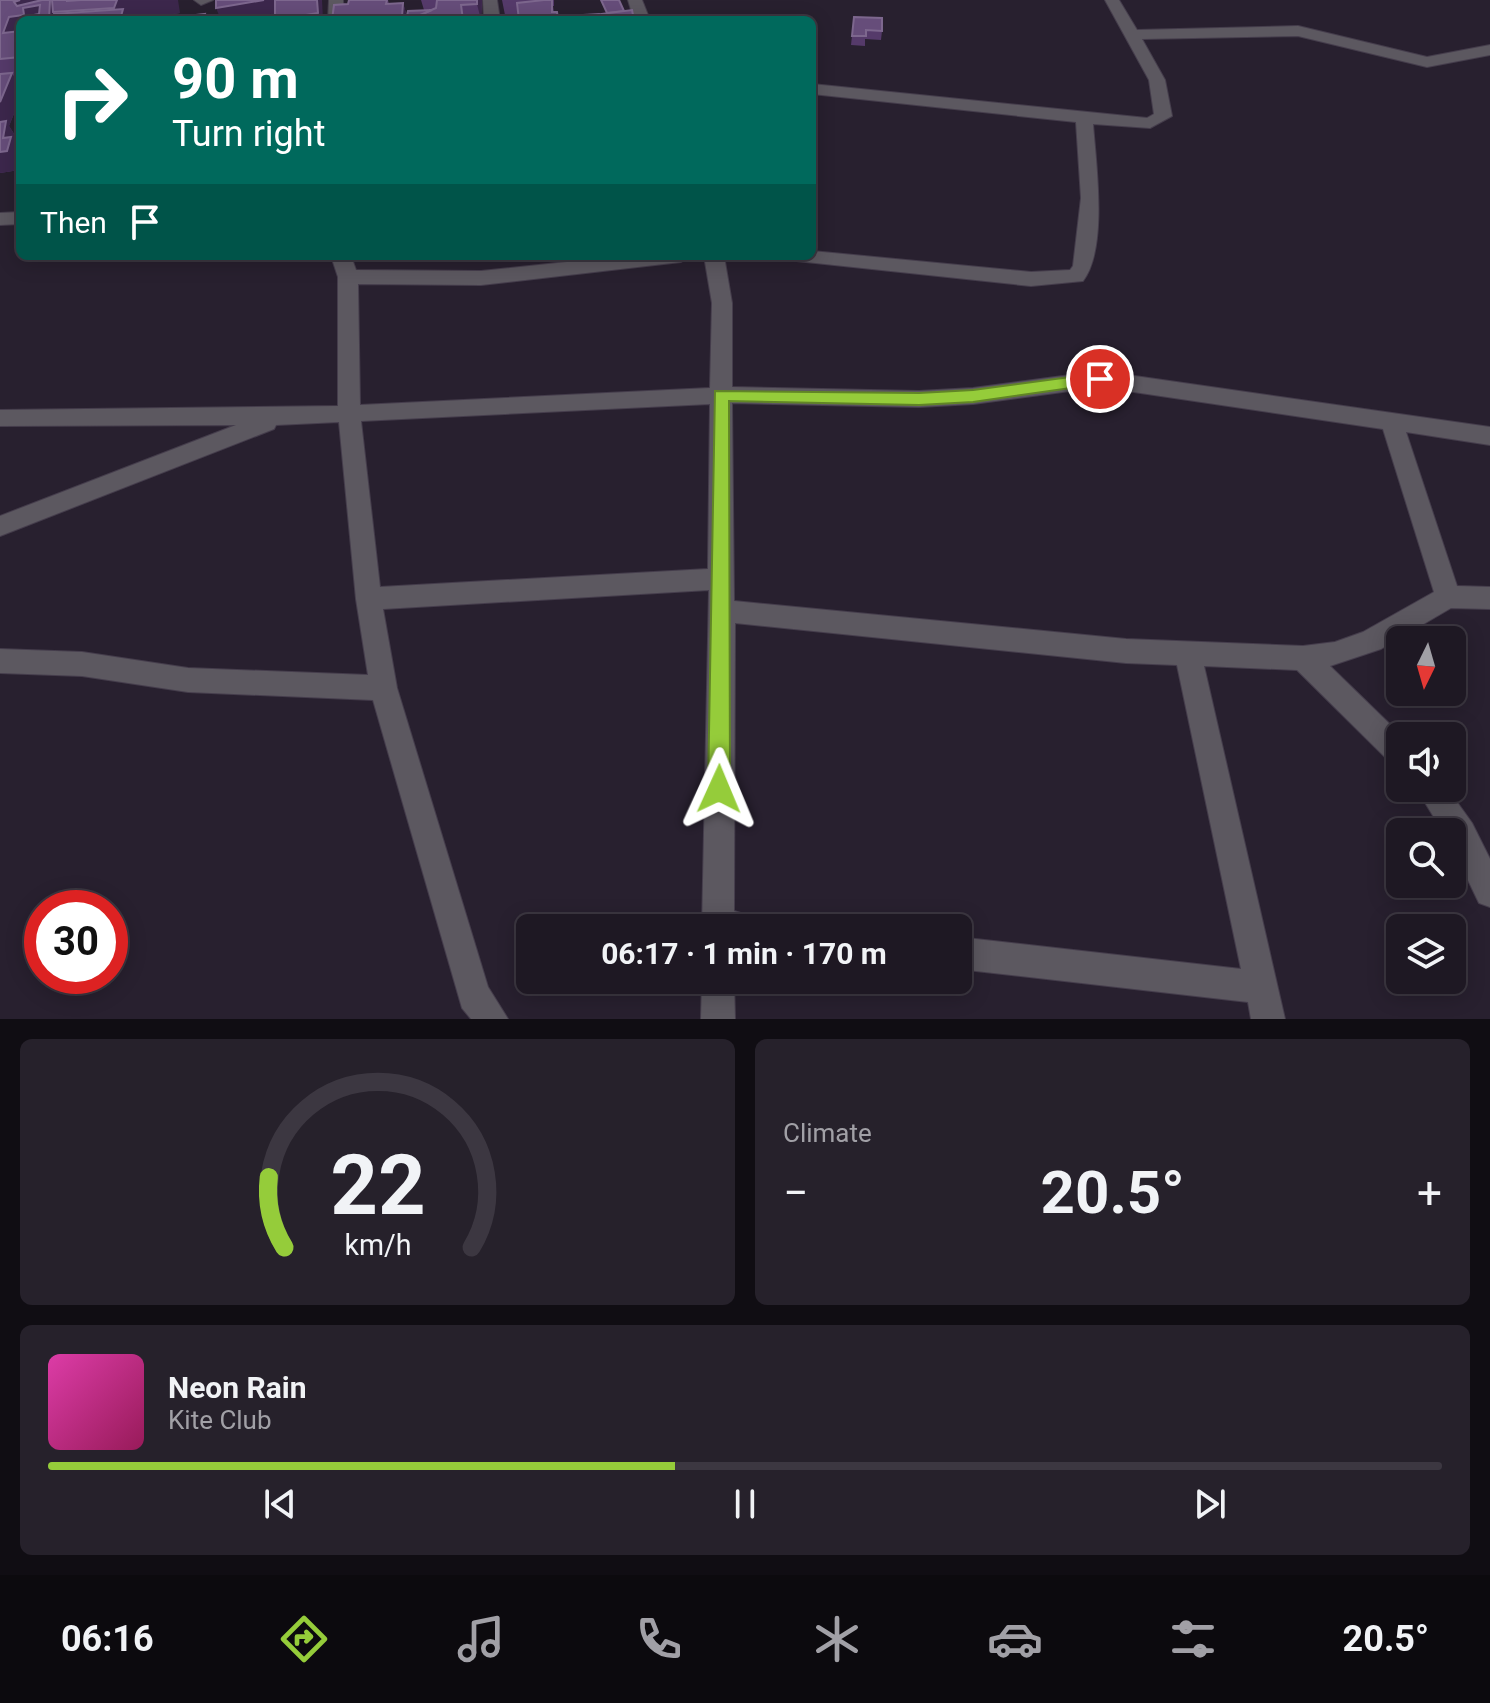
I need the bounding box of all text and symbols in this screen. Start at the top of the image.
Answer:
text: 90 m [172,46,299,112]
icon: right [40,48,144,152]
text: Turn right [172,113,325,155]
icon: arrive [123,200,167,244]
text: Then [40,205,107,240]
pin [1066,345,1134,413]
icon: arrive [1078,357,1122,401]
north arrow [1386,626,1466,706]
map controls [1386,626,1466,994]
button: sound [1386,722,1466,802]
position arrow [677,747,761,831]
button: search [1386,818,1466,898]
speed limit sign: 30 [24,890,128,994]
button: layers [1386,914,1466,994]
text: 06:17 · 1 min · 170 m [601,936,887,971]
text: Climate [783,1118,872,1148]
text: 22 [330,1137,425,1234]
text: 20.5° [1041,1157,1185,1228]
text: − [783,1167,808,1219]
text: + [1417,1167,1442,1219]
text: km/h [344,1228,411,1262]
text: Neon Rain [168,1370,307,1405]
text: Kite Club [168,1405,272,1435]
icon: previous [258,1482,302,1526]
icon: pause [723,1482,767,1526]
icon: next [1188,1482,1232,1526]
icon: directions [276,1611,332,1667]
icon: music [453,1611,509,1667]
icon: phone [631,1611,687,1667]
icon: climate [809,1611,865,1667]
icon: car [987,1611,1043,1667]
icon: filters [1165,1611,1221,1667]
text: 06:16 [61,1618,154,1660]
text: 20.5° [1343,1618,1429,1660]

